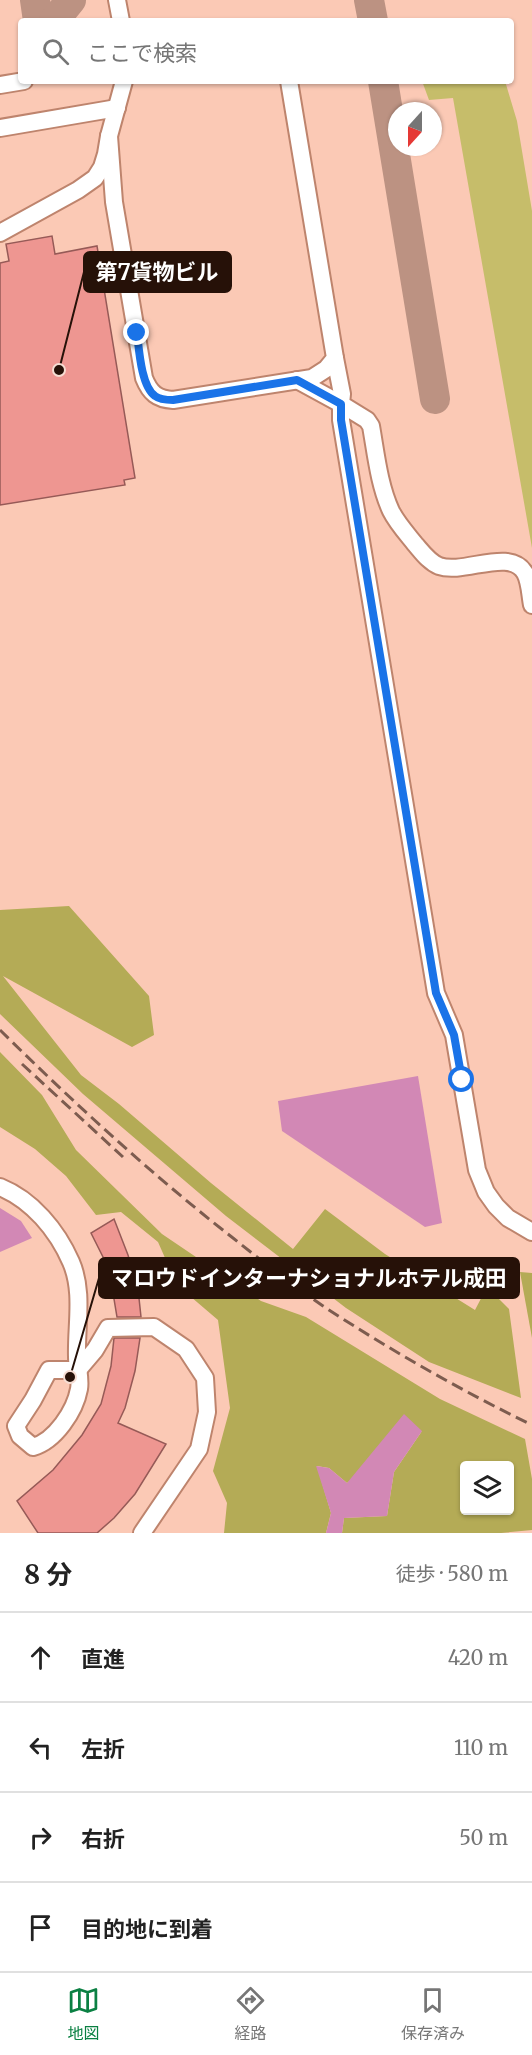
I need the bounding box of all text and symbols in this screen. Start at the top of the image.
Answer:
search box [18,18,514,84]
icon: search [39,35,72,68]
text: ここで検索 [87,39,197,67]
north arrow [388,102,442,156]
callout: 第7貨物ビル [84,252,231,292]
text: 第7貨物ビル [95,258,219,286]
route end [123,319,149,345]
route start [448,1066,474,1092]
callout: マロウドインターナショナルホテル成田 [99,1258,519,1298]
text: マロウドインターナショナルホテル成田 [111,1264,507,1292]
map controls [460,1461,514,1515]
button: layers [460,1461,514,1515]
text: 8 分 [24,1558,72,1591]
text: 徒歩 · 580 m [396,1561,508,1586]
icon: ahead [24,1641,57,1674]
text: 直進 [81,1645,125,1673]
text: 420 m [448,1645,508,1670]
icon: left [24,1731,57,1764]
text: 左折 [81,1735,125,1763]
text: 110 m [454,1735,508,1760]
icon: right [24,1821,57,1854]
text: 右折 [81,1825,125,1853]
text: 50 m [459,1825,508,1850]
icon: arrive [24,1911,57,1944]
text: 目的地に到着 [81,1915,213,1943]
tab: 地図 [67,1984,100,2044]
tab: 経路 [234,1984,267,2044]
tab: 保存済み [401,1984,465,2044]

